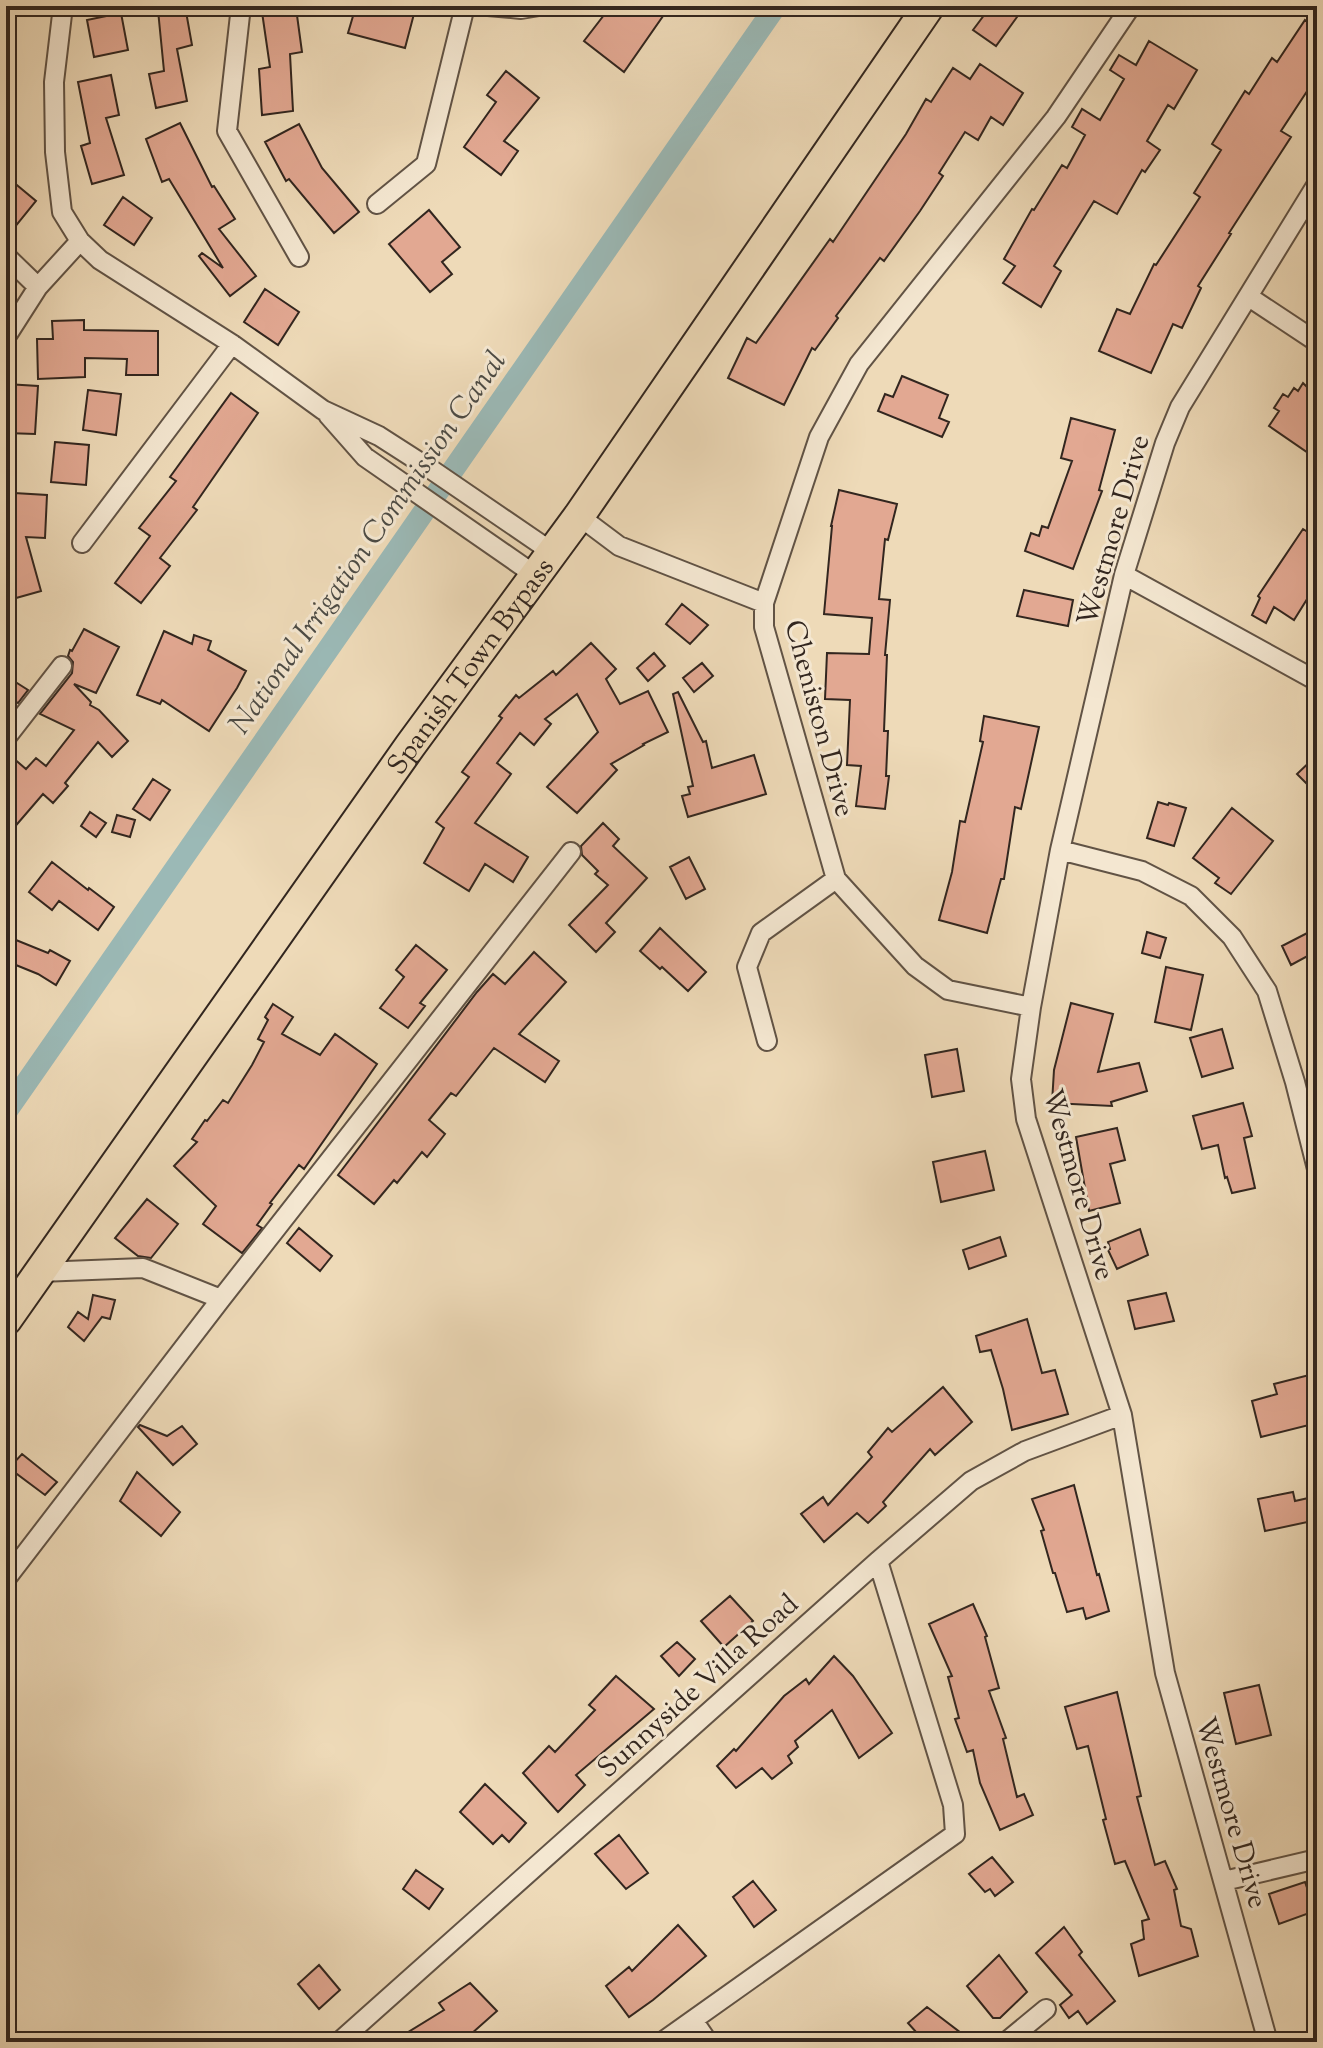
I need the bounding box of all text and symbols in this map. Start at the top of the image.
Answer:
water label: National Irrigation Commission Canal [220,343,518,744]
street label: Westmore Drive [1068,431,1161,631]
street label: Spanish Town Bypass [379,550,565,784]
street label: Cheniston Drive [773,616,864,822]
street label: Westmore Drive [1031,1085,1124,1285]
street label: Sunnyside Villa Road [589,1586,809,1789]
street label: Westmore Drive [1184,1713,1277,1913]

